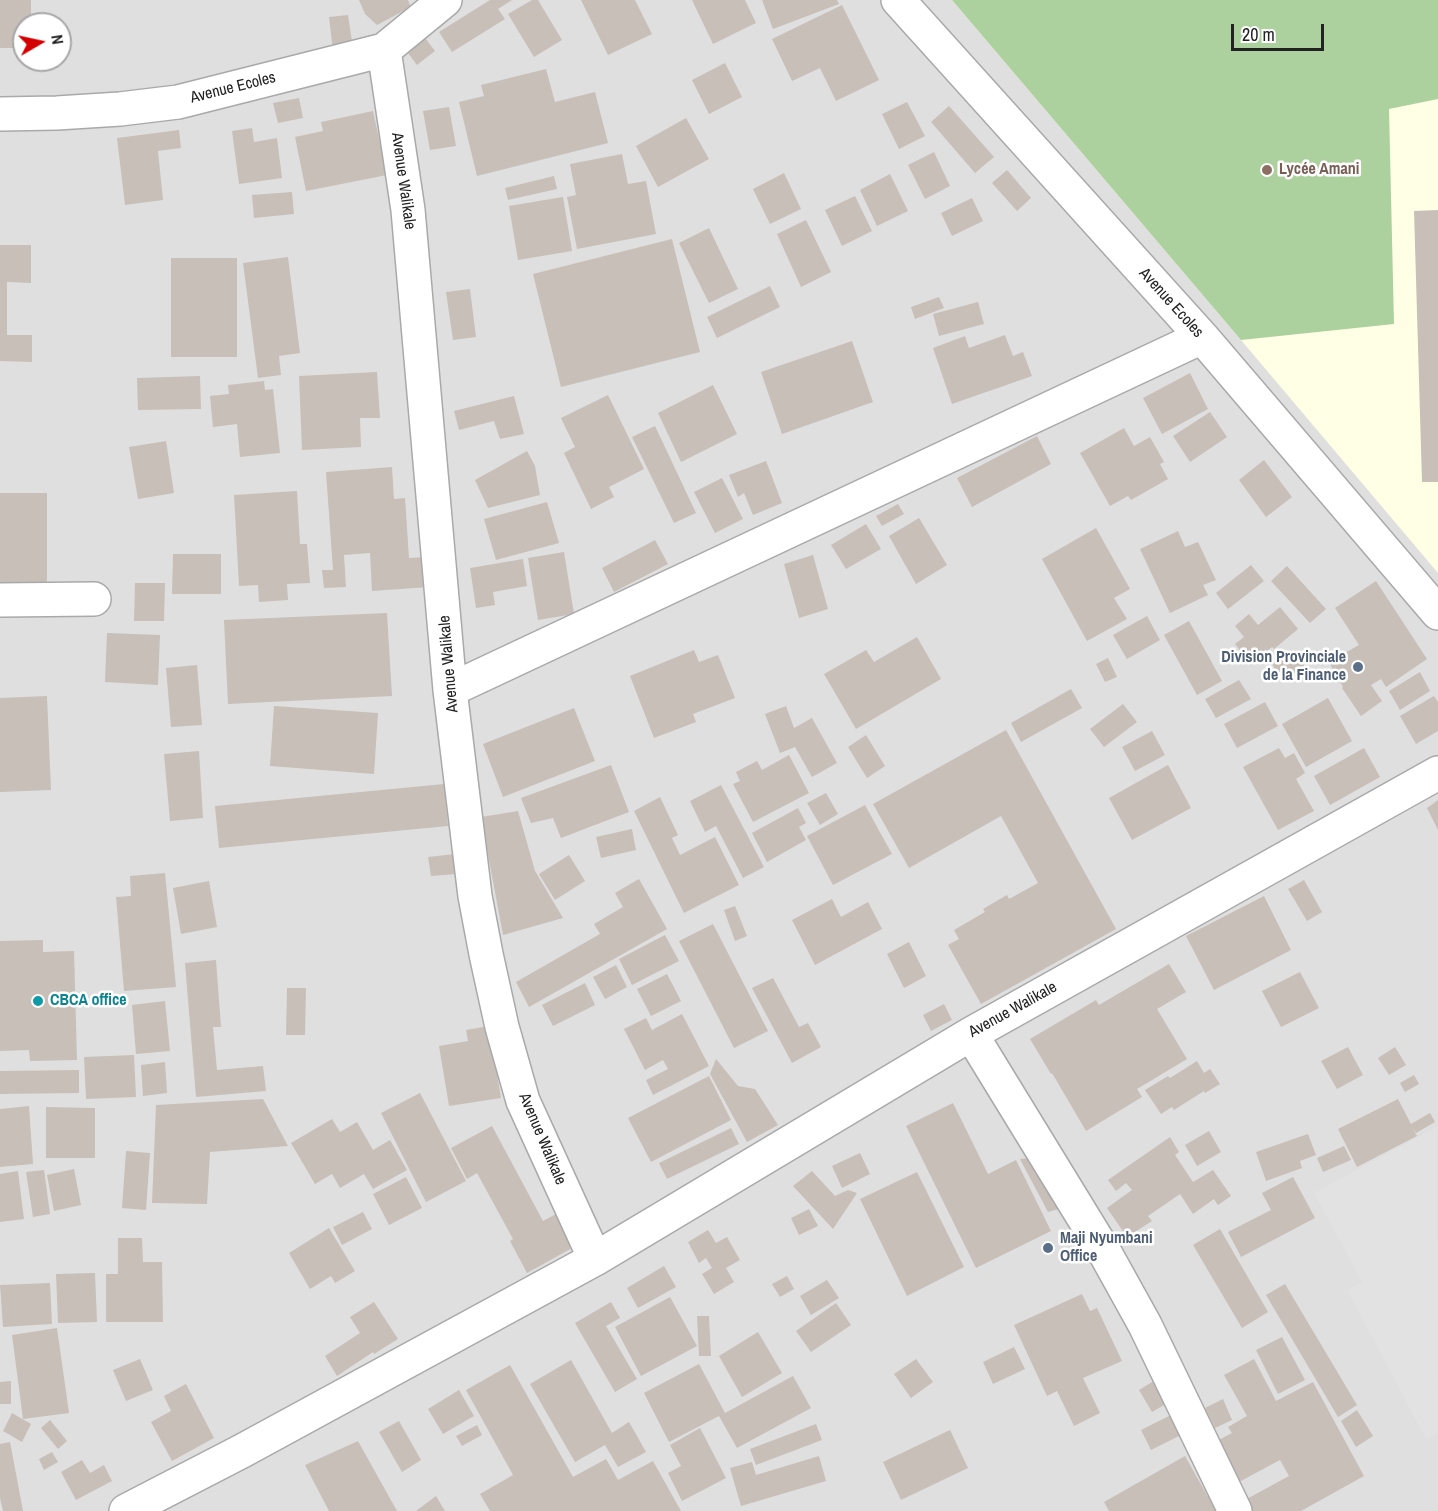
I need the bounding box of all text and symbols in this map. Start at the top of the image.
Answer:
north arrow [12,12,72,72]
scale bar [1234,12,1327,50]
text: 20 m [1242,22,1275,47]
text: N [46,33,69,46]
street label: Avenue Ecoles [188,68,278,108]
street label: Avenue Walikale [387,131,419,231]
place label: Lycée Amani [1279,160,1359,180]
marker: Lycée Amani [1260,163,1274,177]
street label: Avenue Ecoles [1135,264,1207,342]
street label: Avenue Walikale [435,614,463,714]
place label: Division Provinciale de la Finance [1221,648,1346,686]
marker: Division Provinciale de la Finance [1351,660,1365,674]
street label: Avenue Walikale [966,978,1060,1042]
place label: CBCA office [50,991,127,1011]
marker: CBCA office [31,994,45,1008]
street label: Avenue Walikale [514,1090,570,1188]
place label: Maji Nyumbani Office [1060,1229,1153,1267]
marker: Maji Nyumbani Office [1041,1241,1055,1255]

